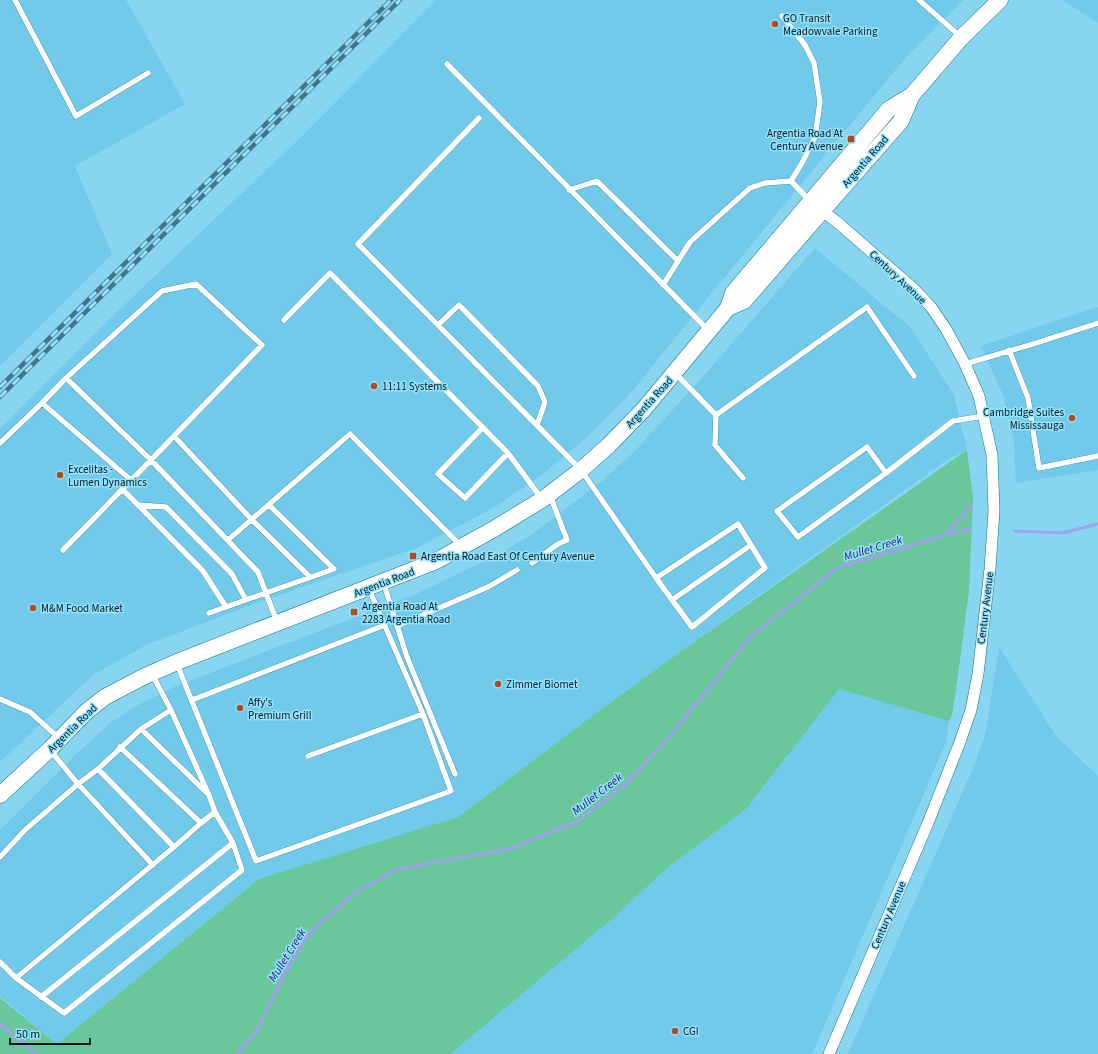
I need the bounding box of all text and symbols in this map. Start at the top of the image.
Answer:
place label: GO Transit Meadowvale Parking [783,11,878,39]
marker: GO Transit Meadowvale Parking [770,19,780,29]
place label: Argentia Road At Century Avenue [767,126,844,154]
street label: Argentia Road [839,132,892,191]
marker: Argentia Road At Century Avenue [846,134,856,144]
street label: Century Avenue [866,247,930,308]
street label: Argentia Road [622,373,676,431]
place label: 11:11 Systems [382,379,447,394]
marker: 11:11 Systems [369,381,379,391]
place label: Cambridge Suites Mississauga [983,405,1064,433]
marker: Cambridge Suites Mississauga [1067,413,1077,423]
place label: Excelitas - Lumen Dynamics [68,462,147,490]
marker: Excelitas - Lumen Dynamics [55,470,65,480]
water label: Mullet Creek [842,531,905,565]
place label: Argentia Road East Of Century Avenue [421,549,595,564]
marker: Argentia Road East Of Century Avenue [408,551,418,561]
street label: Argentia Road [351,564,417,601]
street label: Century Avenue [974,570,997,645]
place label: Argentia Road At 2283 Argentia Road [362,599,450,627]
place label: M&M Food Market [41,601,123,616]
marker: M&M Food Market [28,603,38,613]
marker: Argentia Road At 2283 Argentia Road [349,607,359,617]
place label: Zimmer Biomet [506,677,578,692]
marker: Zimmer Biomet [493,679,503,689]
place label: Affy's Premium Grill [248,695,312,723]
street label: Argentia Road [44,701,101,756]
marker: Affy's Premium Grill [235,703,245,713]
water label: Mullet Creek [568,769,627,820]
street label: Century Avenue [867,878,910,952]
water label: Mullet Creek [264,925,311,985]
scale bar [10,1020,90,1046]
place label: CGI [683,1024,699,1039]
text: 50 m [16,1026,40,1043]
marker: CGI [670,1026,680,1036]

